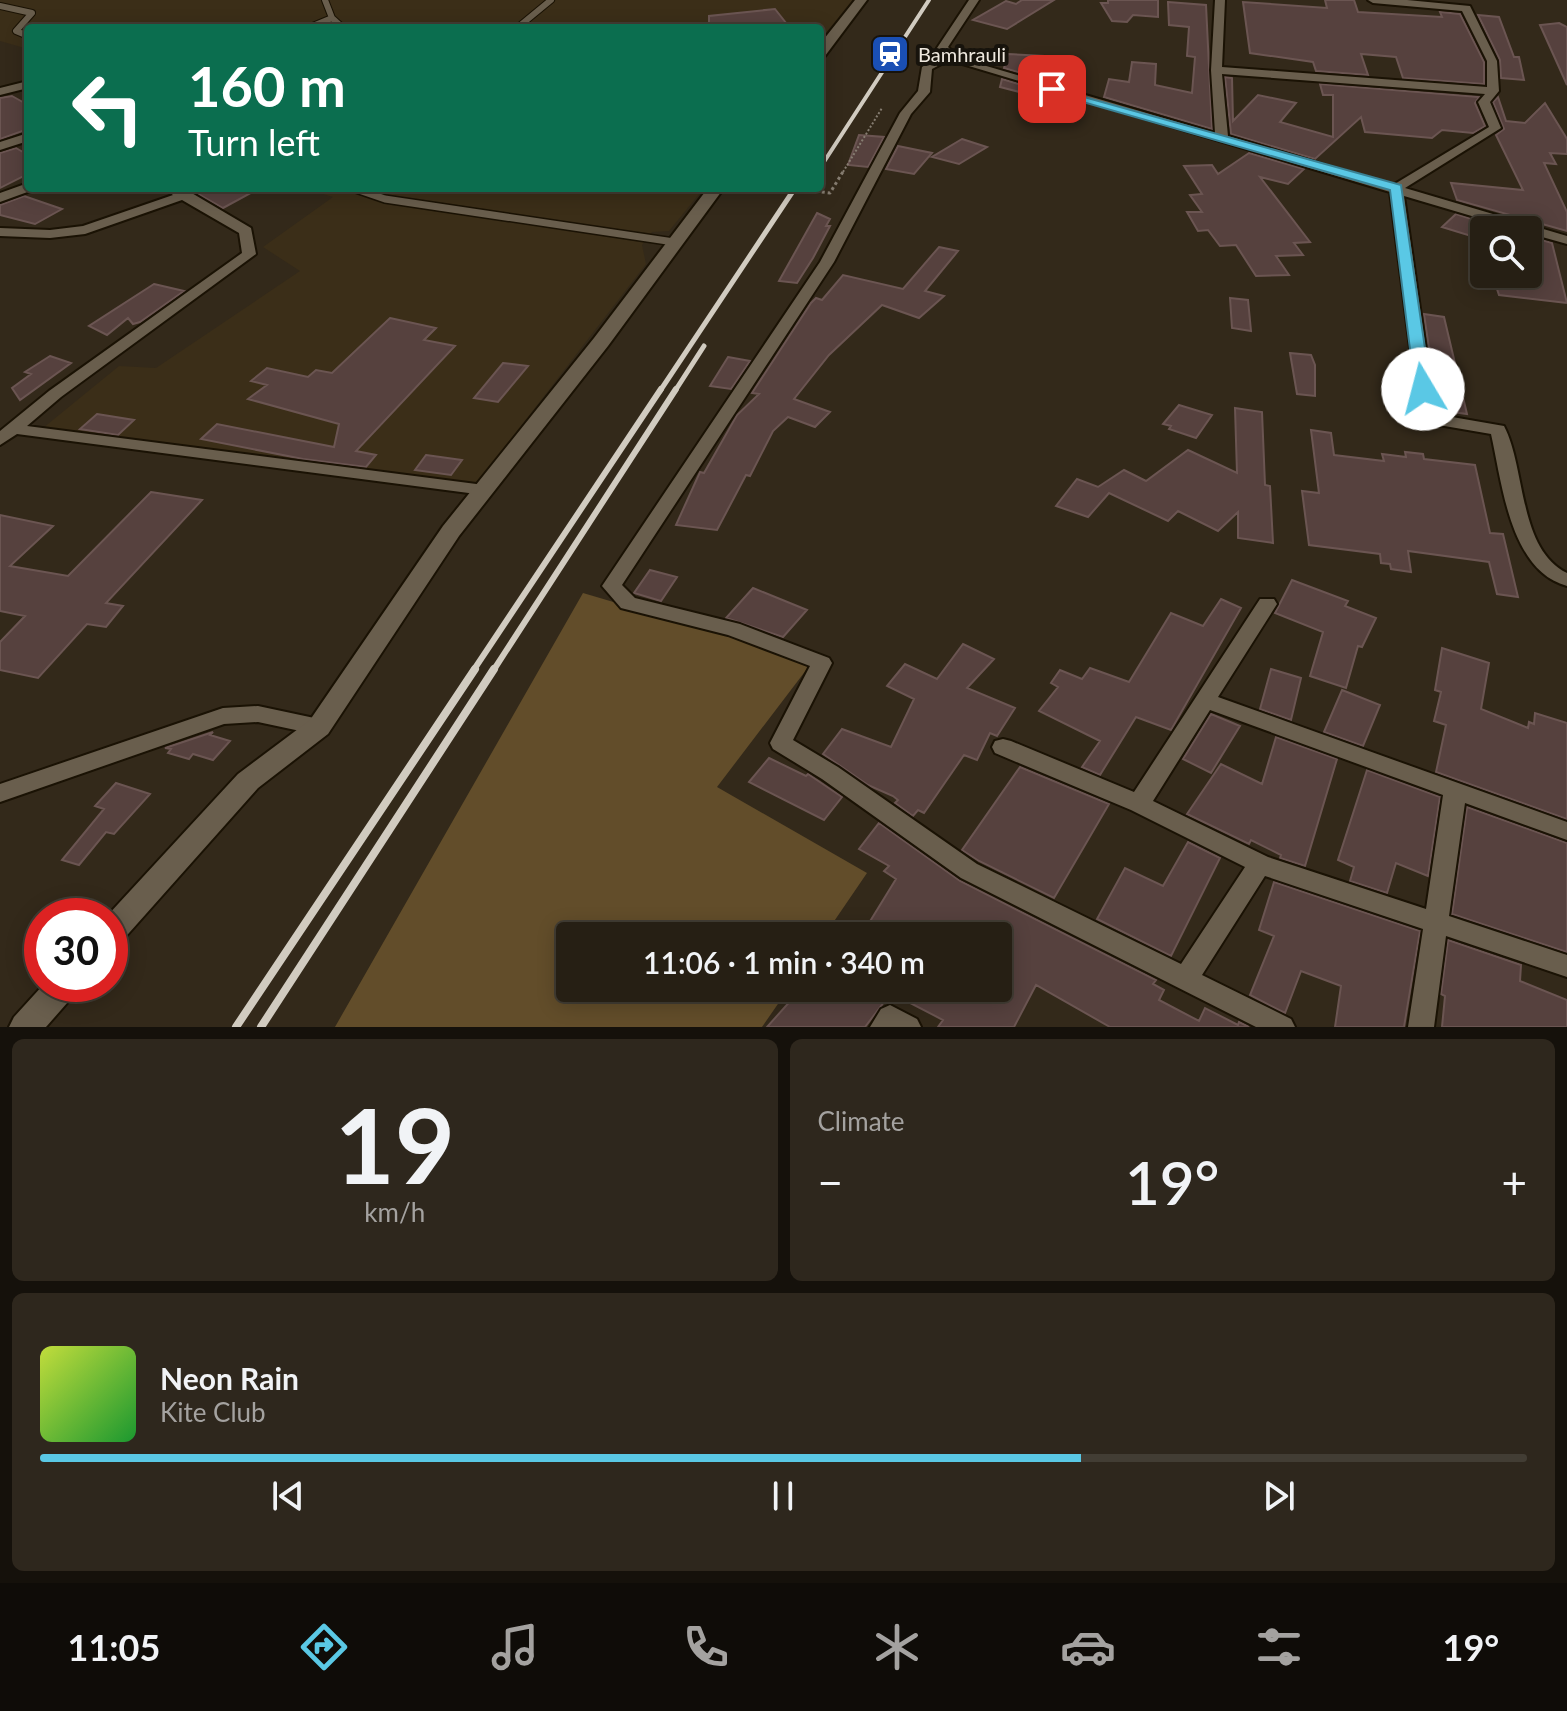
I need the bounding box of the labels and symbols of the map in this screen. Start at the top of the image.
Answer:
station icon: Bamhrauli [869,33,911,75]
place label: Bamhrauli [918,42,1006,66]
pin [1018,55,1086,123]
position arrow [1381,347,1465,431]
speed limit sign: 30 [24,898,128,1002]

